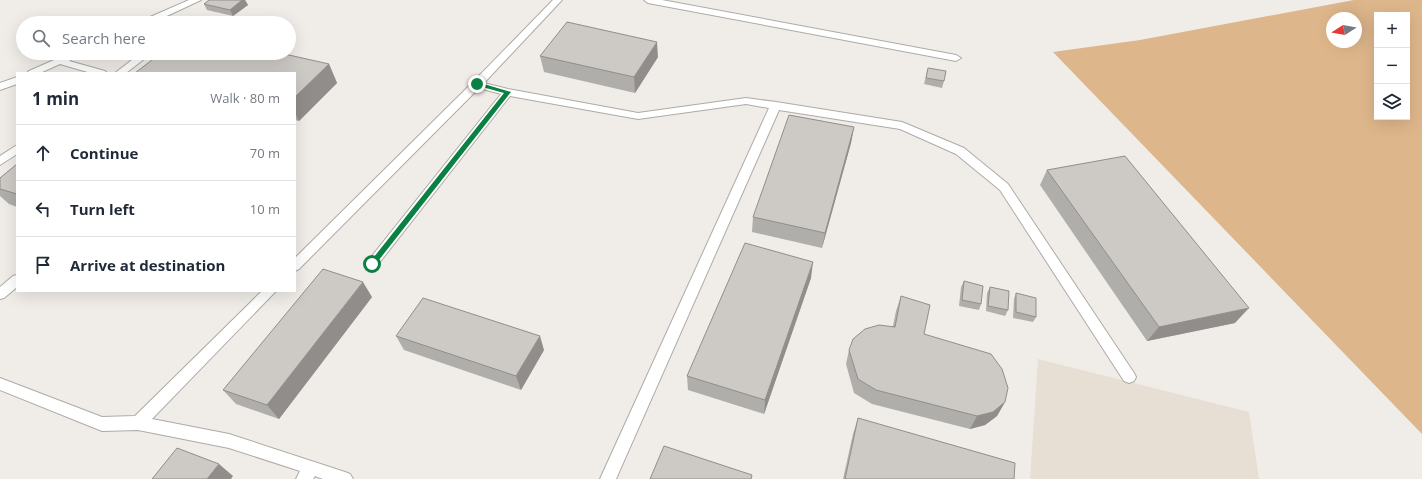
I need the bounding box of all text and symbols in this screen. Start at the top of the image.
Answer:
north arrow [1326,12,1362,48]
map controls [1374,12,1410,120]
button: + [1374,12,1410,48]
search box [16,16,296,60]
icon: search [30,27,52,49]
text: Search here [62,28,146,48]
button: − [1374,48,1410,84]
route end [468,75,486,93]
button: layers [1374,84,1410,120]
text: 1 min [32,87,79,110]
text: Walk · 80 m [210,89,280,107]
icon: ahead [32,142,54,164]
text: Continue [70,143,138,163]
text: 70 m [250,144,280,162]
icon: left [32,198,54,220]
text: Turn left [70,199,135,219]
text: 10 m [250,200,280,218]
icon: arrive [32,254,54,276]
text: Arrive at destination [70,255,225,275]
route start [363,255,381,273]

